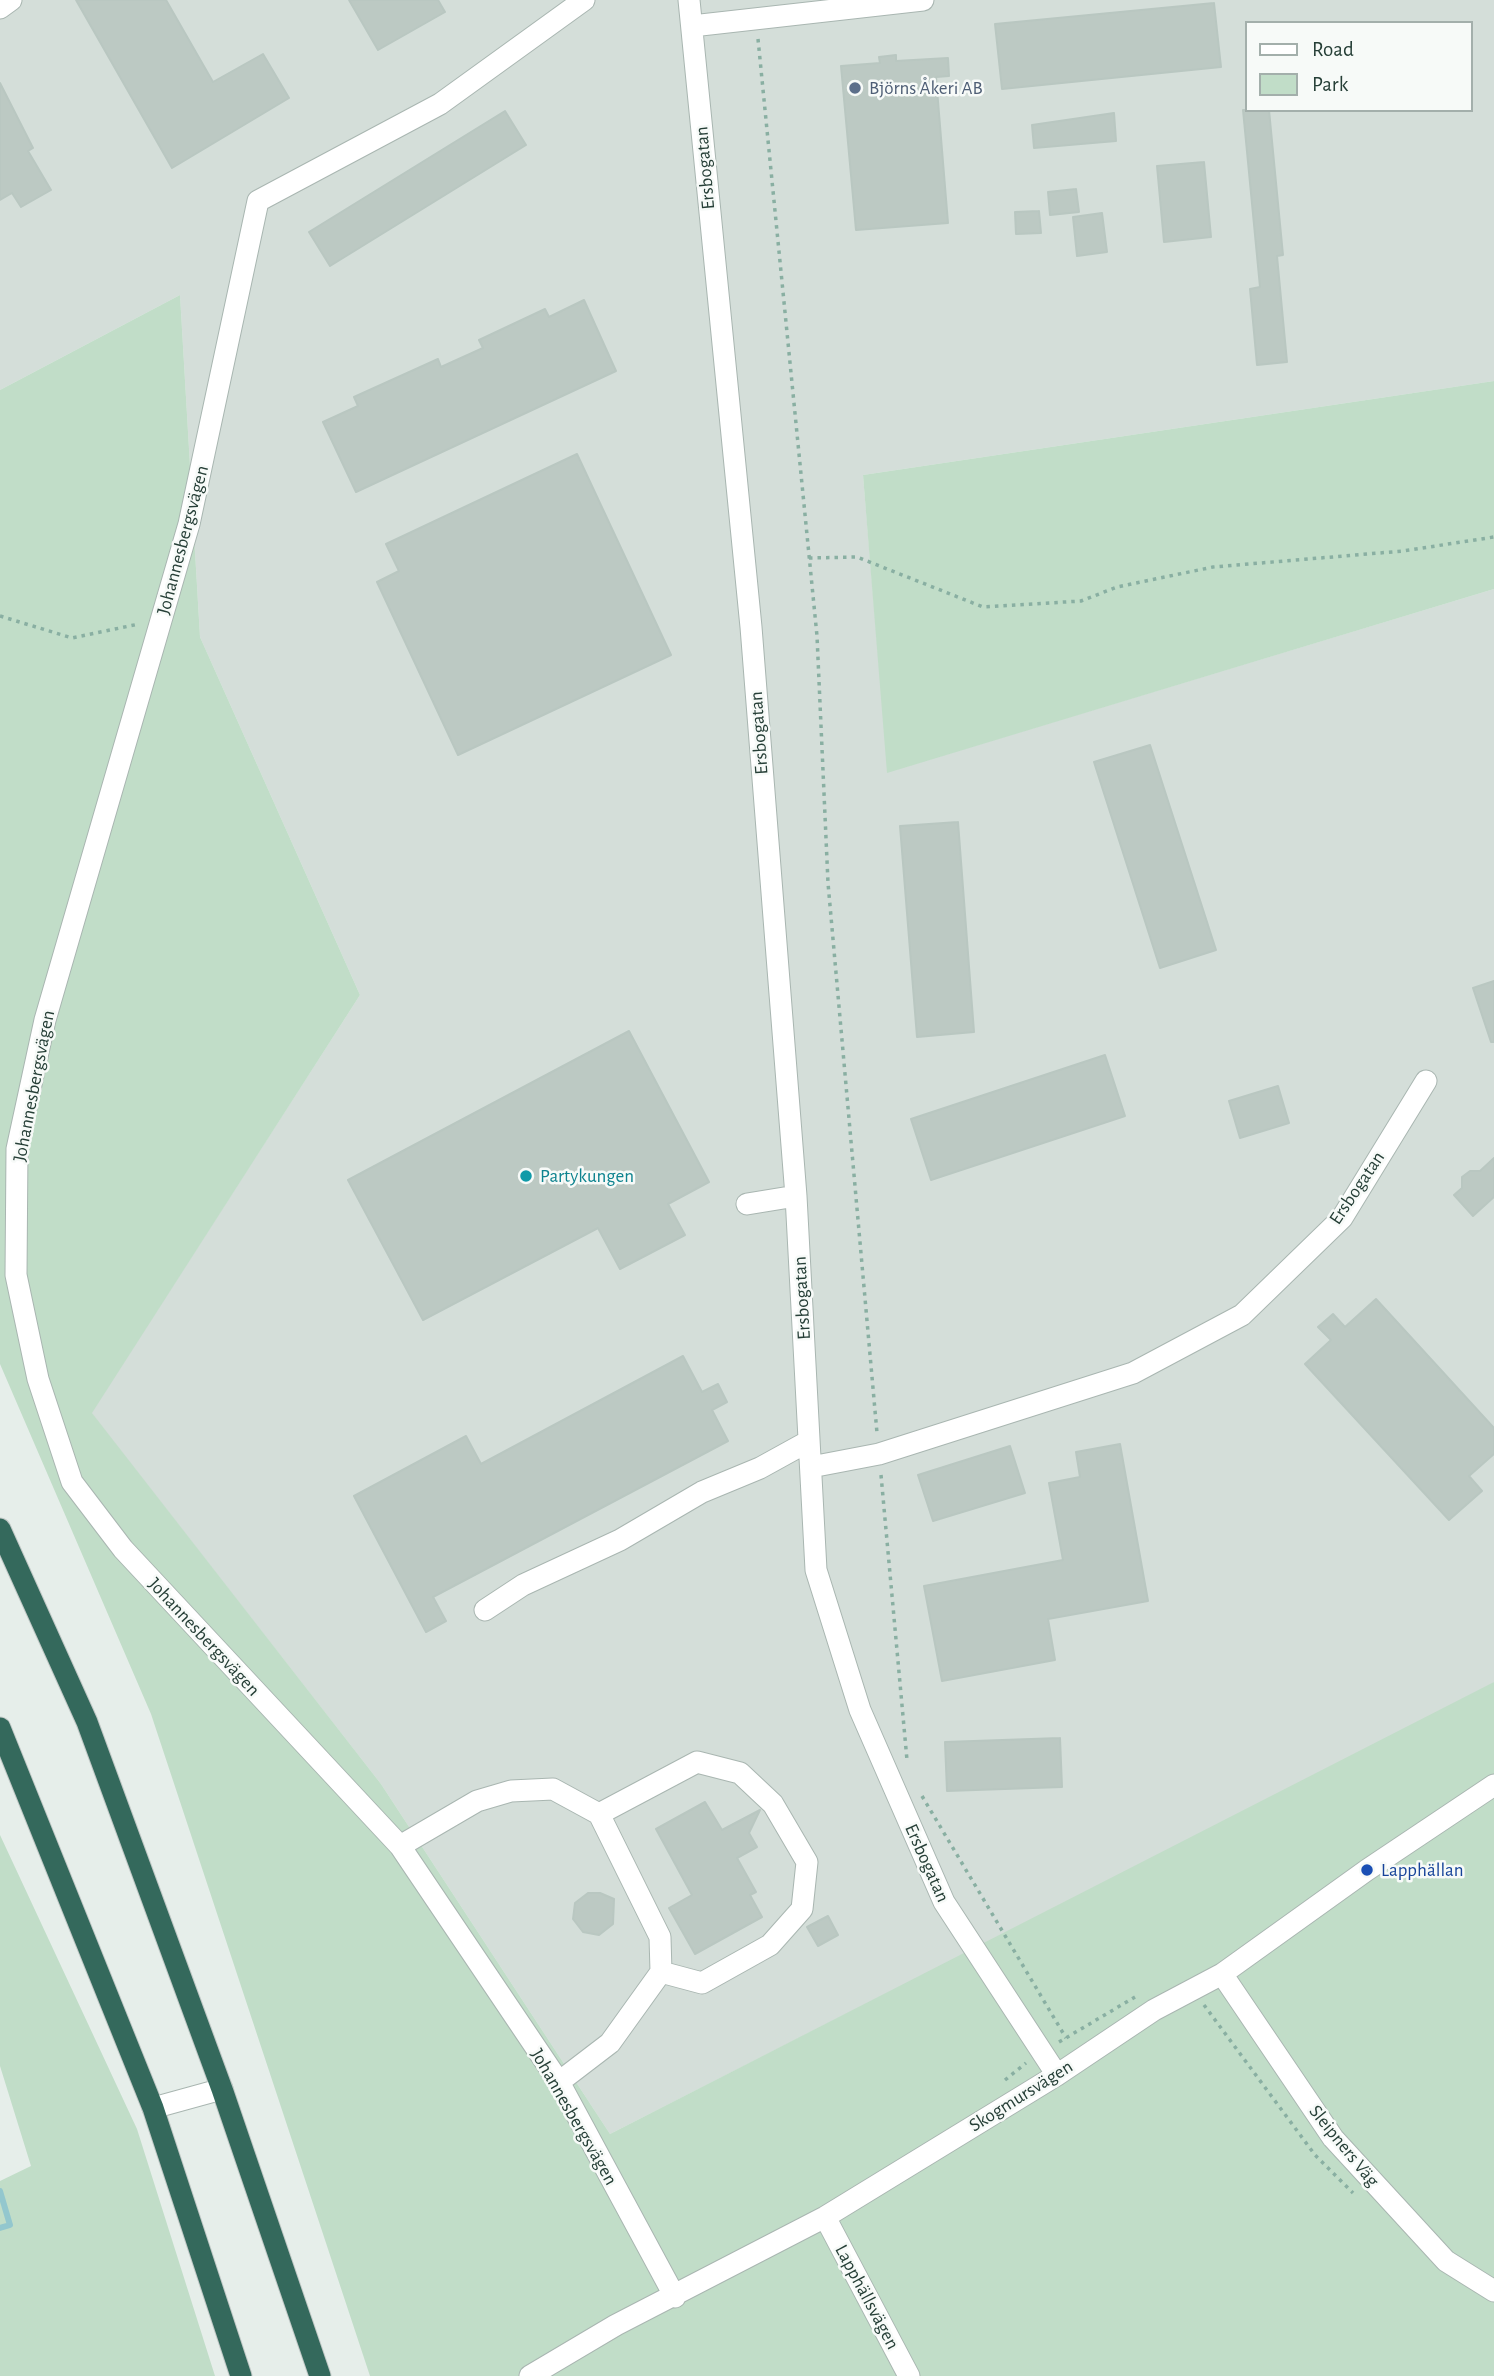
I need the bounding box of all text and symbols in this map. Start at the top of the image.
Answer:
legend [1246,21,1473,112]
text: Road [1312,39,1354,60]
text: Park [1312,74,1348,95]
place label: Björns Åkeri AB [869,77,983,99]
marker: Björns Åkeri AB [847,80,863,96]
street label: Ersbogatan [690,125,720,211]
street label: Johannesbergsvägen [152,463,214,617]
street label: Ersbogatan [745,691,773,775]
street label: Johannesbergsvägen [8,1008,60,1164]
street label: Ersbogatan [1324,1147,1390,1229]
place label: Partykungen [540,1165,634,1187]
marker: Partykungen [518,1168,534,1184]
street label: Ersbogatan [788,1256,816,1340]
street label: Johannesbergsvägen [143,1573,265,1701]
street label: Ersbogatan [900,1820,954,1906]
place label: Lapphällan [1381,1859,1463,1881]
marker: Lapphällan [1359,1862,1375,1878]
street label: Johannesbergsvägen [526,2045,622,2189]
street label: Skogmursvägen [965,2055,1077,2137]
street label: Sleipners Väg [1304,2100,1384,2192]
street label: Lapphällsvägen [830,2241,904,2353]

